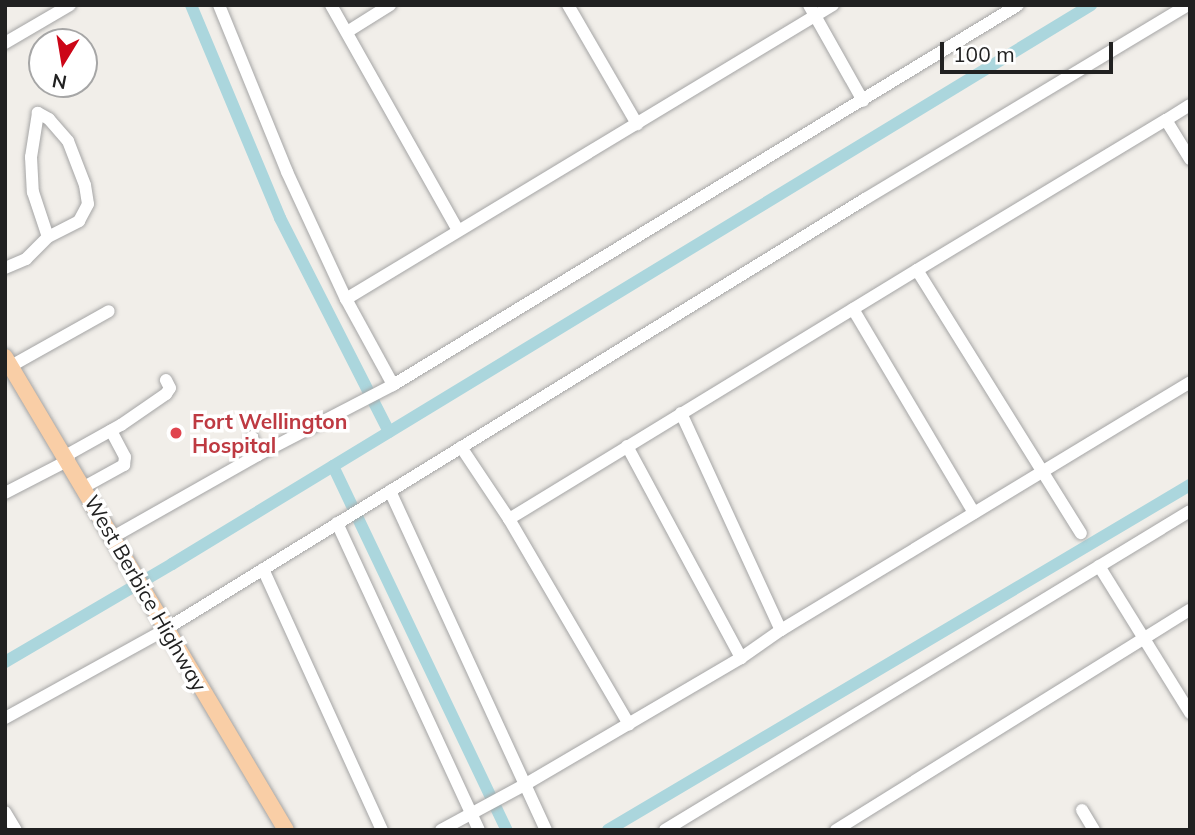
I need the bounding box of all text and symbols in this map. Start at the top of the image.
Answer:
north arrow [28,28,98,98]
scale bar [943,28,1116,72]
text: 100 m [953,41,1015,67]
text: N [50,69,69,95]
place label: Fort Wellington Hospital [192,408,347,458]
marker: Fort Wellington Hospital [166,423,186,443]
street label: West Berbice Highway [80,490,212,696]

